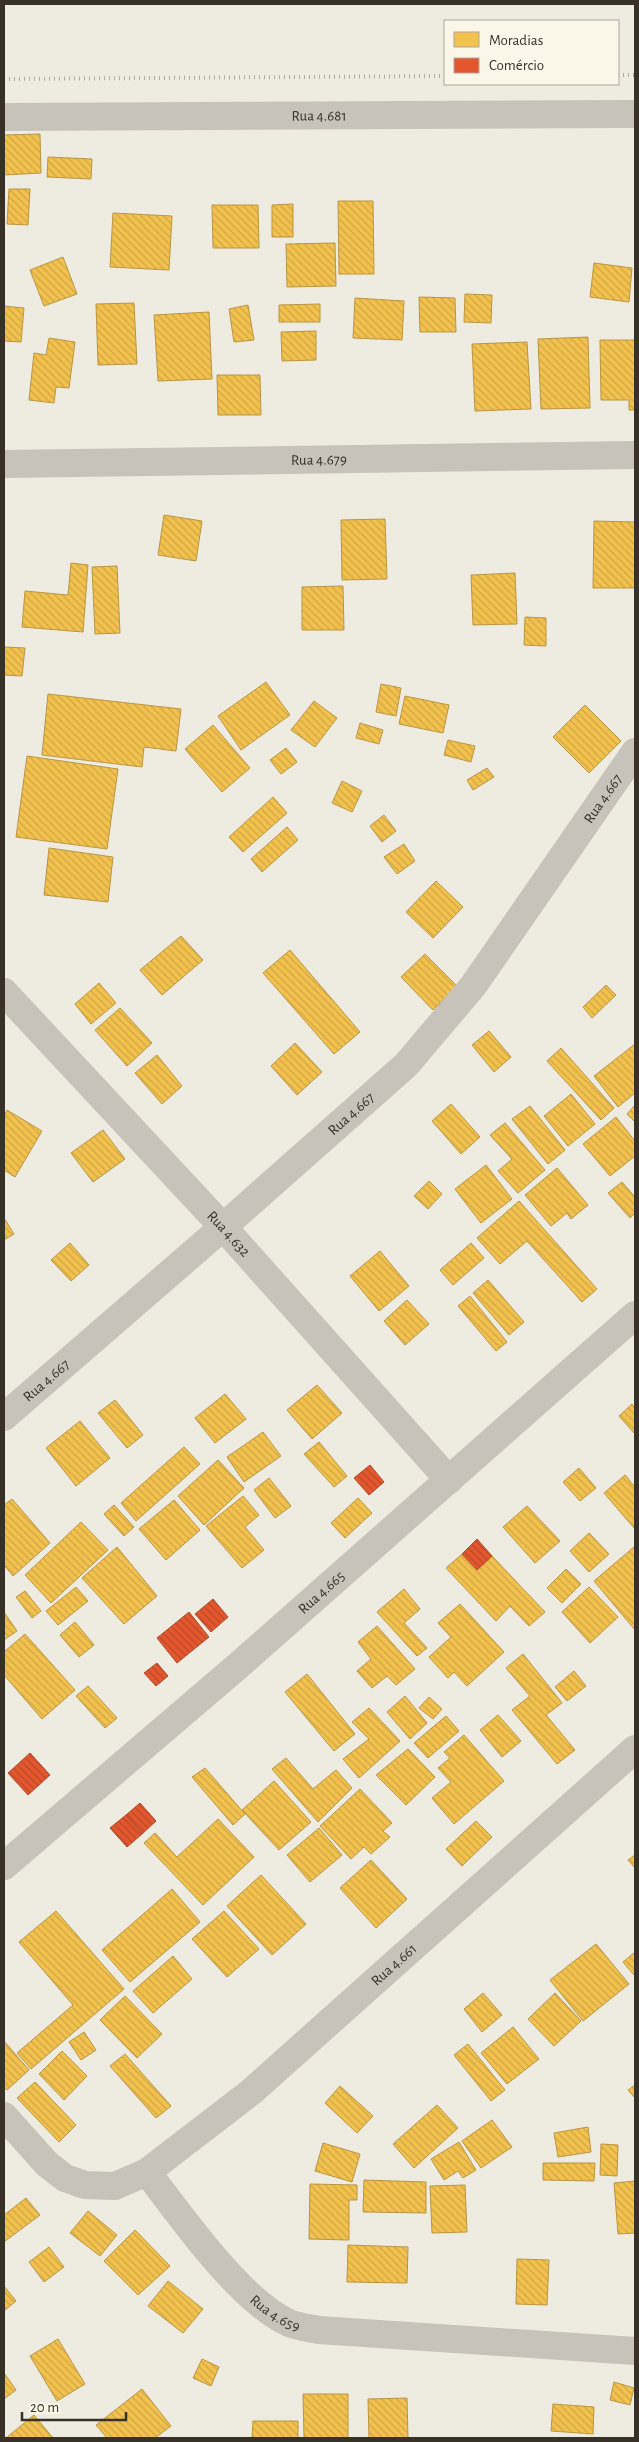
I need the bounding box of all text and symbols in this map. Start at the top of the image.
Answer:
legend [444,20,619,85]
text: Moradias [489,33,543,48]
text: Comércio [489,58,544,73]
street label: Rua 4.681 [291,108,347,124]
street label: Rua 4.679 [291,452,347,468]
street label: Rua 4.667 [581,771,625,826]
street label: Rua 4.667 [325,1090,377,1138]
street label: Rua 4.632 [204,1208,253,1260]
street label: Rua 4.667 [21,1357,73,1405]
street label: Rua 4.665 [296,1568,348,1617]
street label: Rua 4.661 [369,1941,420,1989]
street label: Rua 4.659 [247,2292,301,2334]
scale bar [22,2390,126,2422]
text: 20 m [30,2400,59,2415]

